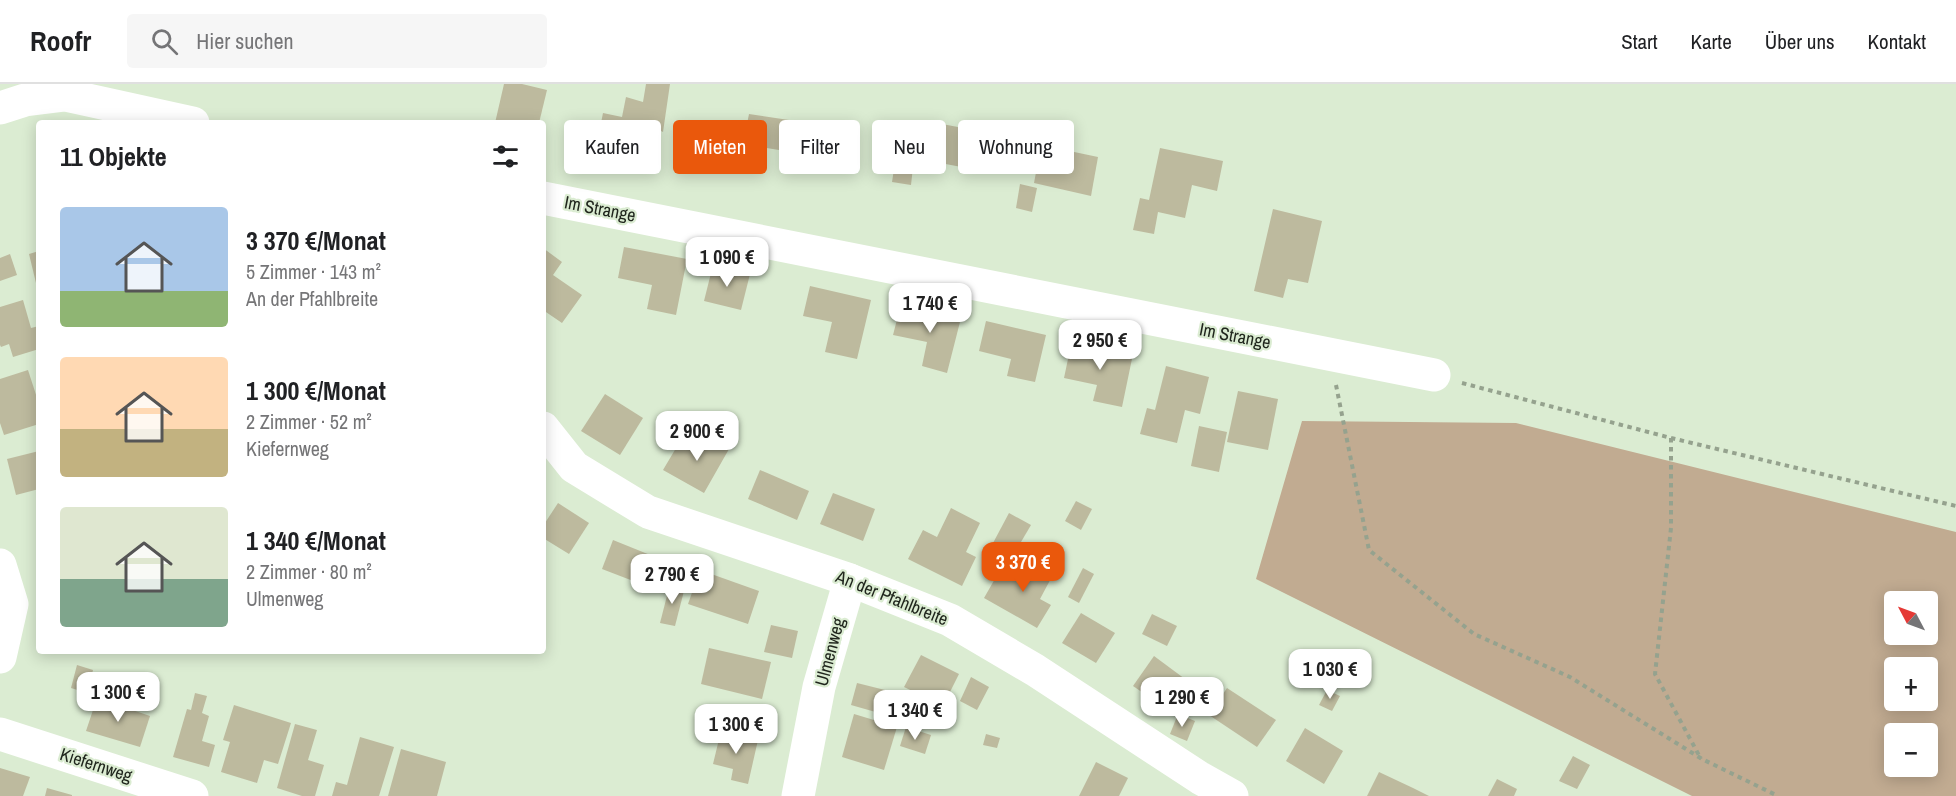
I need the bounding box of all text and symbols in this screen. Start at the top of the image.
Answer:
search box [127,14,547,68]
text: Roofr [30,22,91,60]
icon: search [148,25,181,58]
text: Hier suchen [196,26,293,56]
text: Start [1621,27,1658,56]
text: Karte [1691,27,1732,56]
text: Über uns [1765,27,1835,56]
text: Kontakt [1868,27,1926,56]
chip: Kaufen [564,120,661,174]
chip: Mieten [673,120,767,174]
chip: Filter [779,120,860,174]
chip: Neu [872,120,946,174]
chip: Wohnung [958,120,1074,174]
text: 11 Objekte [60,139,167,174]
icon: filters [489,140,522,173]
street label: Im Strange [562,189,638,228]
text: 3 370 €/Monat [246,223,386,258]
icon: home [108,231,180,303]
pin: 1 090 € [672,237,782,288]
text: 1 090 € [700,243,754,270]
text: 5 Zimmer · 143 m² [246,258,381,285]
pin: 1 740 € [875,283,985,334]
text: An der Pfahlbreite [246,285,378,312]
text: 1 740 € [903,289,957,316]
street label: Im Strange [1197,316,1273,355]
pin: 2 950 € [1045,320,1155,371]
text: 2 950 € [1073,326,1127,353]
text: 1 300 €/Monat [246,373,386,408]
icon: home [108,381,180,453]
text: 2 Zimmer · 52 m² [246,408,372,435]
pin: 2 900 € [642,411,752,462]
text: 2 900 € [670,417,724,444]
text: Kiefernweg [246,435,329,462]
text: 1 340 €/Monat [246,523,386,558]
icon: home [108,531,180,603]
pin: 3 370 € [968,542,1078,593]
text: 3 370 € [996,548,1050,575]
pin: 2 790 € [617,554,727,605]
text: 2 Zimmer · 80 m² [246,558,372,585]
text: 2 790 € [645,560,699,587]
street label: An der Pfahlbreite [831,563,952,631]
text: Ulmenweg [246,585,323,612]
north arrow [1884,591,1938,645]
map controls [1884,591,1938,777]
street label: Ulmenweg [808,614,851,689]
pin: 1 030 € [1275,649,1385,700]
text: 1 030 € [1303,655,1357,682]
button: + [1884,657,1938,711]
pin: 1 300 € [63,672,173,723]
pin: 1 290 € [1127,677,1237,728]
text: 1 300 € [91,678,145,705]
text: 1 290 € [1155,683,1209,710]
pin: 1 340 € [860,690,970,741]
text: 1 340 € [888,696,942,723]
pin: 1 300 € [681,704,791,755]
text: 1 300 € [709,710,763,737]
button: − [1884,723,1938,777]
street label: Kiefernweg [57,741,136,788]

